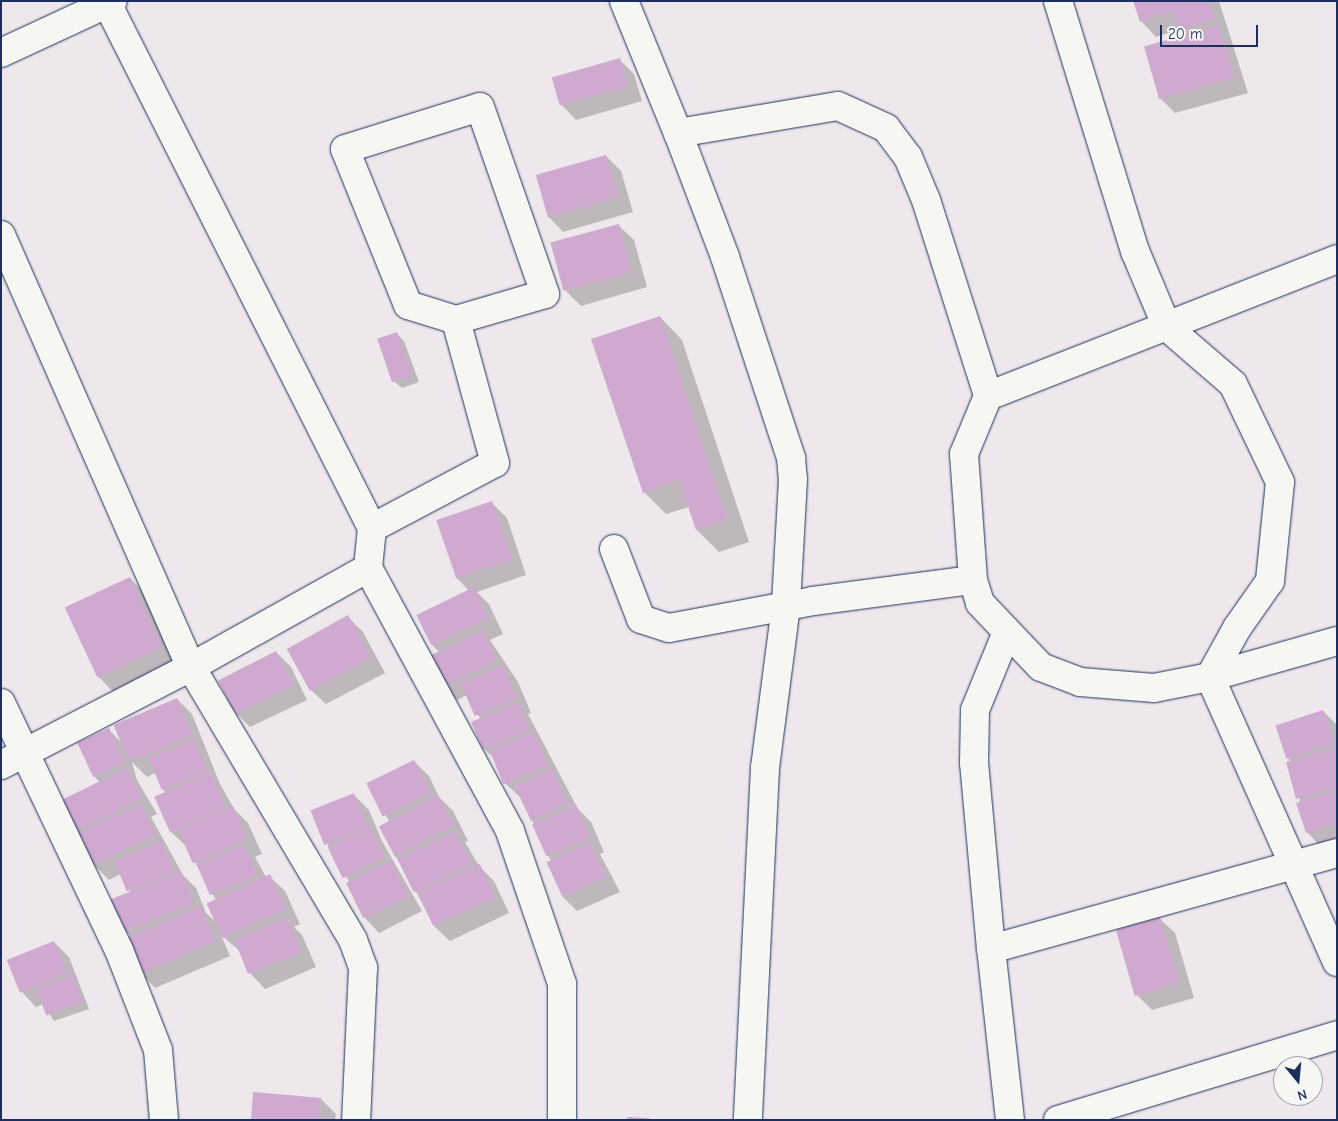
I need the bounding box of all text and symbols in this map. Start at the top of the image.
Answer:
scale bar [1163,15,1260,47]
text: 20 m [1168,25,1202,43]
north arrow [1273,1056,1323,1106]
text: N [1295,1085,1309,1104]

